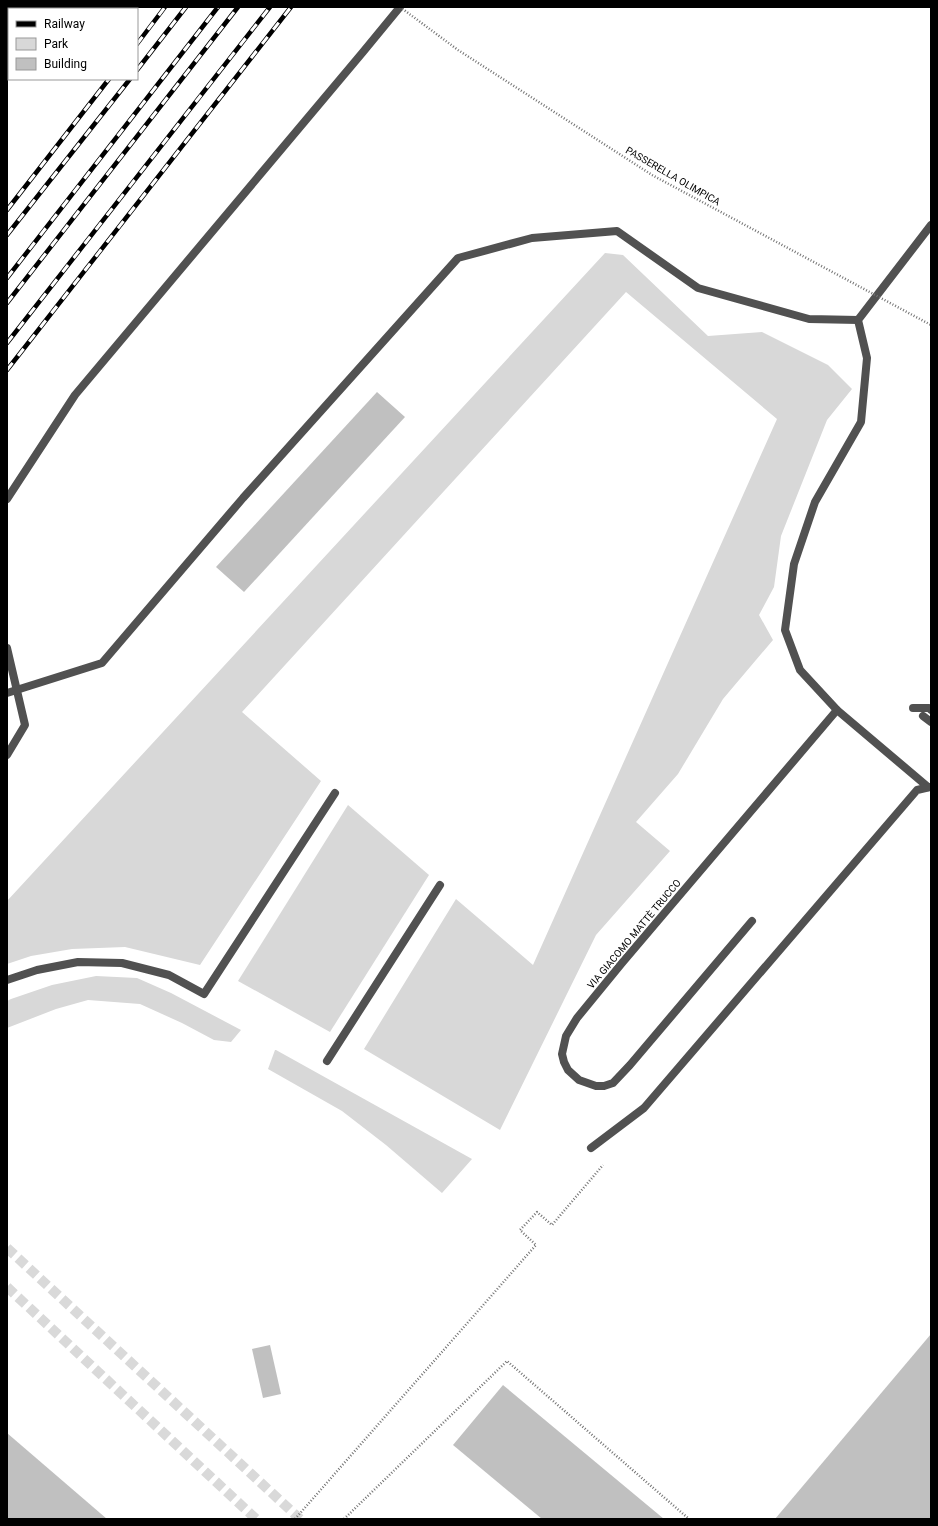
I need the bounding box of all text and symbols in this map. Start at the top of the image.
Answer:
legend [8,8,138,80]
text: Railway [44,17,85,31]
text: Park [44,37,69,51]
text: Building [44,57,87,71]
street label: PASSERELLA OLIMPICA [624,144,723,208]
street label: VIA GIACOMO MATTÈ TRUCCO [584,877,683,991]

